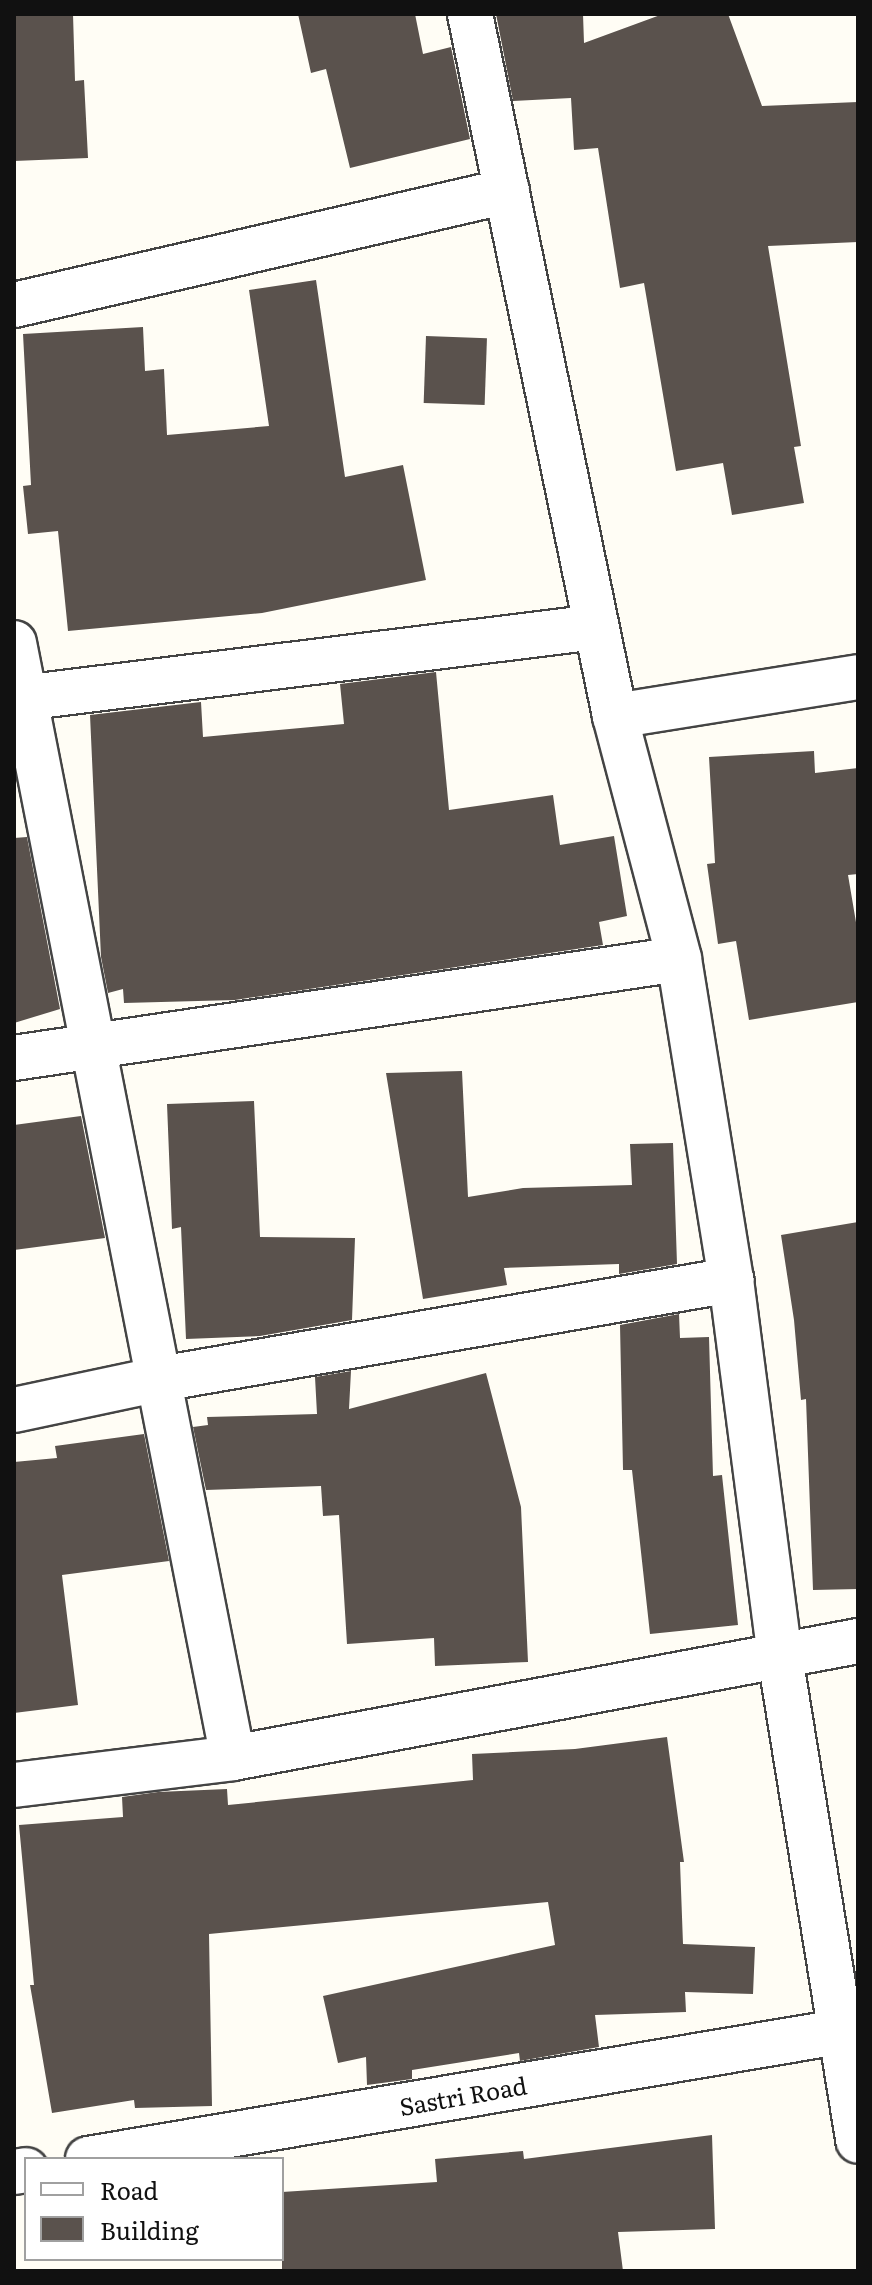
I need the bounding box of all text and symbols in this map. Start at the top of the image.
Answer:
street label: Sastri Road [397,2070,529,2120]
legend [24,2157,284,2261]
text: Road [100,2172,158,2207]
text: Building [100,2212,199,2247]

